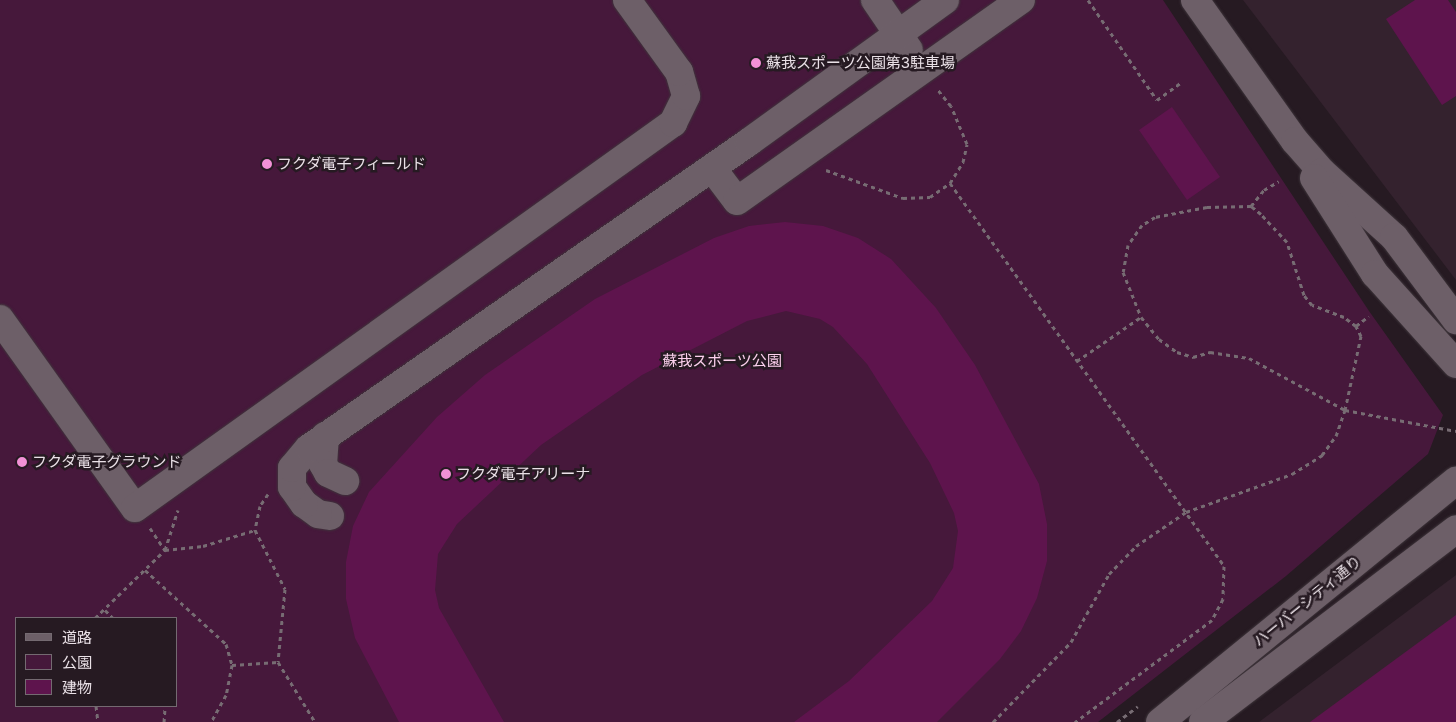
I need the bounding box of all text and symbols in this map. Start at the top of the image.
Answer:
place label: 蘇我スポーツ公園第3駐車場 [766,54,955,72]
marker: 蘇我スポーツ公園第3駐車場 [750,57,762,69]
place label: フクダ電子フィールド [277,155,427,173]
marker: フクダ電子フィールド [261,158,273,170]
park label: 蘇我スポーツ公園 [662,352,782,370]
place label: フクダ電子グラウンド [32,453,182,471]
marker: フクダ電子グラウンド [16,456,28,468]
place label: フクダ電子アリーナ [456,465,591,483]
marker: フクダ電子アリーナ [440,468,452,480]
street label: ハーバーシティ通り [1249,552,1365,650]
legend [15,617,178,707]
text: 道路 [62,628,92,647]
text: 公園 [62,653,92,672]
text: 建物 [62,678,92,697]

